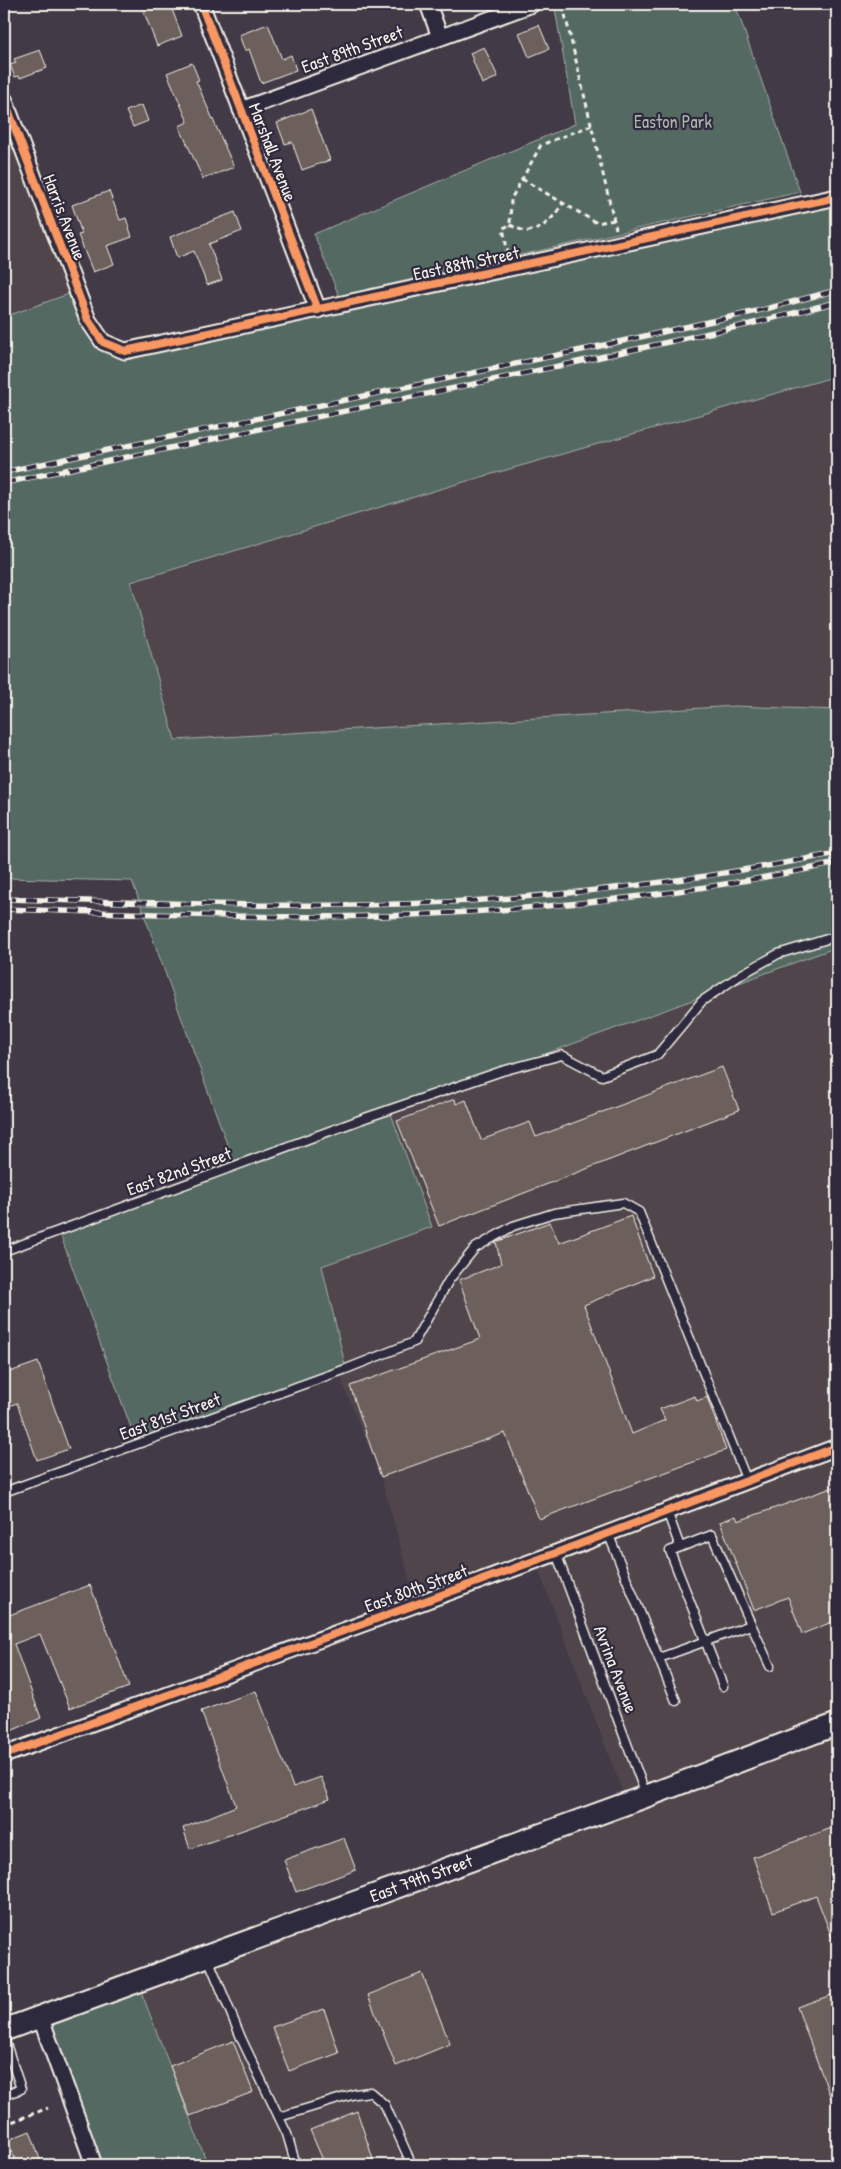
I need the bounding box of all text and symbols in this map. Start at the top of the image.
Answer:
street label: East 89th Street [298,19,407,79]
street label: Marshall Avenue [243,99,303,205]
park label: Easton Park [634,109,712,134]
street label: Harris Avenue [37,170,93,264]
street label: East 88th Street [411,239,522,286]
street label: East 82nd Street [123,1140,236,1202]
street label: East 81st Street [116,1386,225,1446]
street label: East 80th Street [361,1558,472,1618]
street label: Avrina Avenue [588,1622,644,1716]
street label: East 79th Street [366,1848,477,1908]

